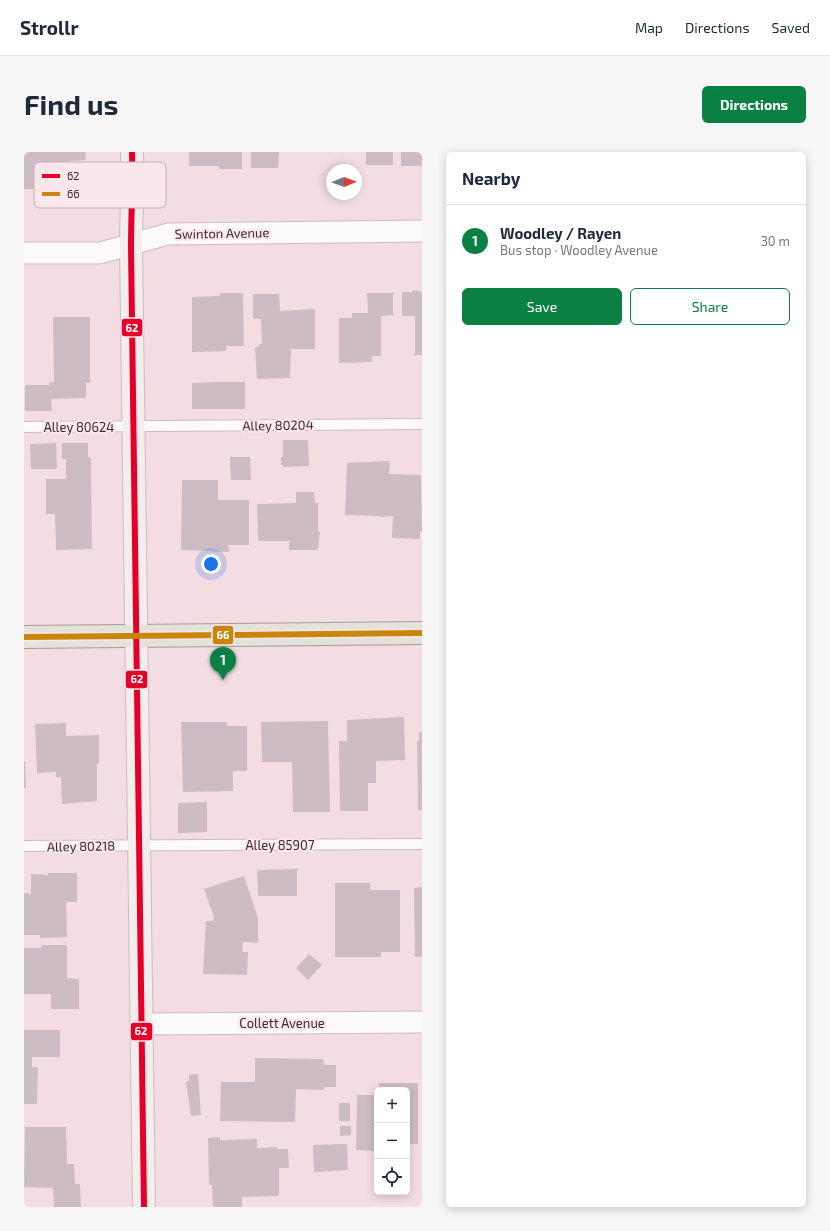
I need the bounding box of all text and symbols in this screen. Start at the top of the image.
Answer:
text: Strollr [20,16,79,39]
text: Map [635,19,663,36]
text: Directions [685,19,750,36]
text: Saved [772,19,810,36]
button: Directions [702,86,806,123]
text: Find us [24,87,118,121]
legend [34,162,166,208]
north arrow [326,164,362,200]
text: Nearby [462,168,520,188]
text: 62 [67,169,79,182]
text: 66 [67,187,80,200]
street label: Swinton Avenue [174,224,270,242]
text: Woodley / Rayen [500,224,621,242]
text: 1 [472,233,478,249]
text: 30 m [761,233,790,249]
text: Bus stop · Woodley Avenue [500,242,658,258]
button: Save [462,288,622,325]
button: Share [630,288,790,325]
line badge: 62 [121,318,143,337]
text: 62 [126,321,138,334]
street label: Alley 80204 [242,416,314,434]
street label: Alley 80624 [44,419,114,435]
your location [201,554,221,574]
line badge: 66 [212,625,234,645]
text: 66 [217,628,230,641]
pin: 1 [210,647,236,680]
line badge: 62 [125,670,148,689]
text: 62 [131,672,143,685]
street label: Alley 80218 [47,837,115,855]
street label: Alley 85907 [245,837,315,853]
street label: Collett Avenue [239,1015,325,1031]
line badge: 62 [130,1022,153,1041]
text: 62 [135,1024,147,1037]
map controls [374,1087,410,1195]
button: + [374,1087,410,1123]
button: − [374,1123,410,1159]
button: locate [374,1159,410,1195]

